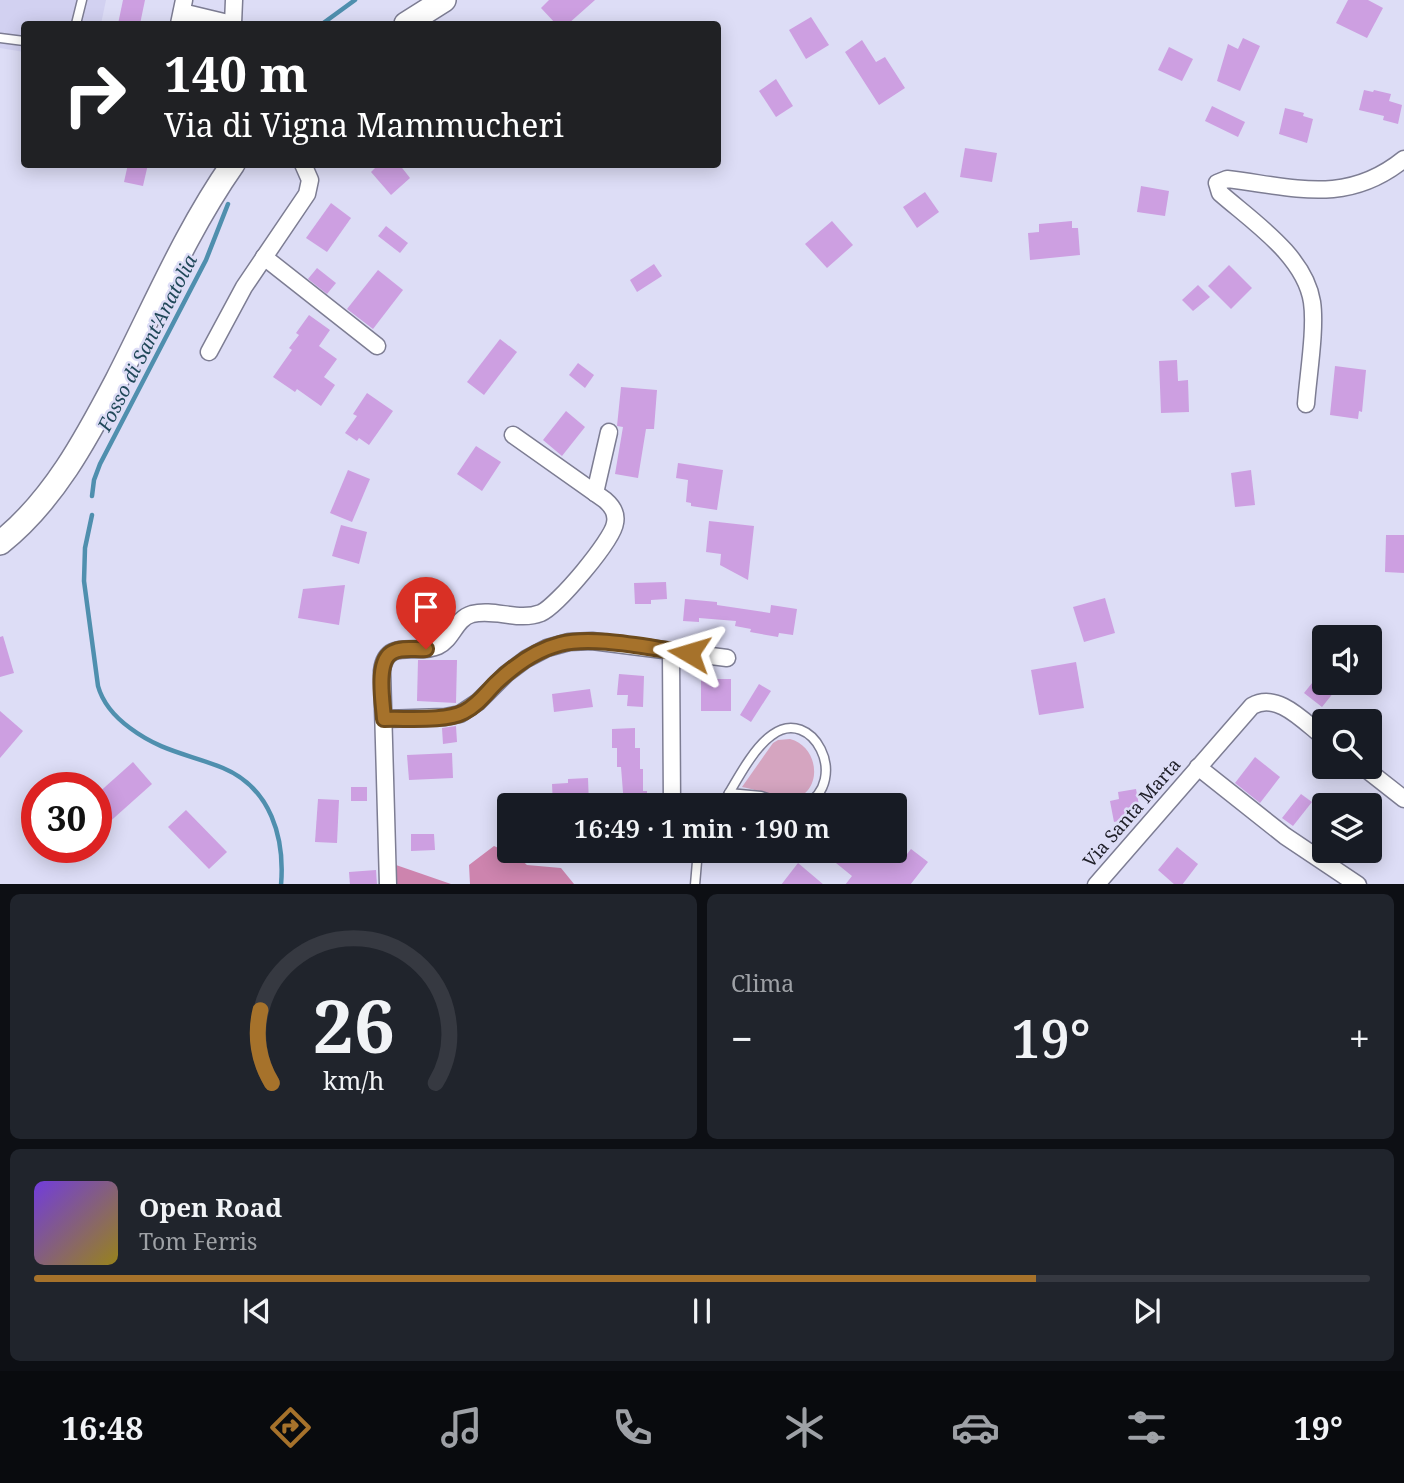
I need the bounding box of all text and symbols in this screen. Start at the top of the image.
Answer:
text: 140 m [164,40,308,106]
icon: right [49,49,140,140]
text: Via di Vigna Mammucheri [164,103,564,146]
water label: Fosso di Sant'Anatolia [91,250,203,437]
pin [396,577,456,649]
icon: arrive [407,588,445,626]
position arrow [652,616,726,690]
map controls [1312,625,1382,863]
button: sound [1312,625,1382,695]
button: search [1312,709,1382,779]
street label: Via Santa Marta [1077,753,1185,872]
speed limit sign: 30 [21,772,112,863]
button: layers [1312,793,1382,863]
text: 16:49 · 1 min · 190 m [574,810,830,846]
text: Clima [731,967,794,999]
text: 26 [312,975,395,1074]
text: 19° [1011,1002,1091,1073]
text: − [731,1012,753,1064]
text: + [1349,1012,1370,1064]
text: km/h [323,1062,384,1096]
text: Open Road [139,1189,282,1225]
text: Tom Ferris [139,1225,257,1257]
icon: previous [238,1292,276,1330]
icon: pause [683,1292,721,1330]
icon: next [1128,1292,1166,1330]
icon: directions [266,1403,315,1452]
icon: music [437,1403,486,1452]
icon: phone [608,1403,657,1452]
icon: climate [780,1403,829,1452]
icon: car [951,1403,1000,1452]
icon: filters [1122,1403,1171,1452]
text: 16:48 [61,1406,143,1449]
text: 19° [1294,1406,1343,1449]

